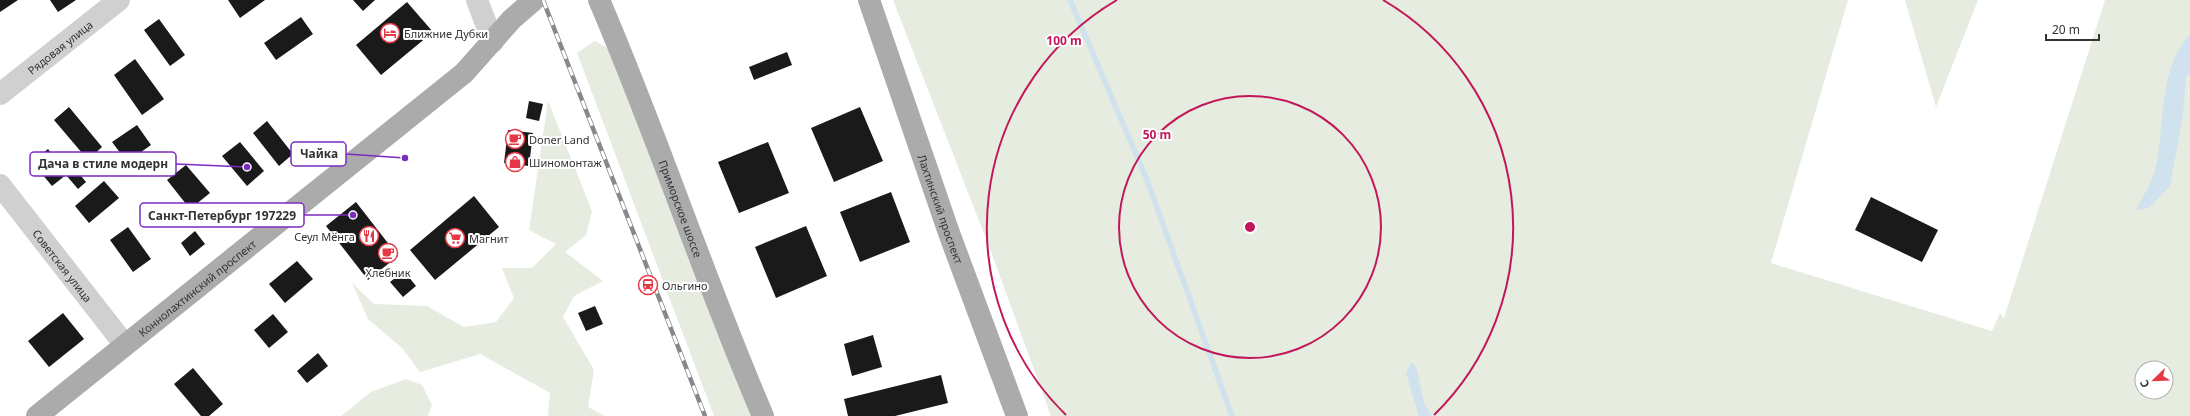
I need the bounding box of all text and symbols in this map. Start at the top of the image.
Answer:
scale bar [2046,16,2099,42]
street label: Рядовая улица [24,17,95,77]
text: 20 m [2052,21,2080,38]
hotel icon: Ближние Дубки [379,22,401,44]
place label: Ближние Дубки [404,26,488,41]
text: 100 m [1046,32,1082,49]
text: 50 m [1143,126,1171,143]
cafe icon: Doner Land [504,128,526,150]
place label: Doner Land [529,132,590,147]
callout: Чайка [291,142,346,166]
text: Чайка [300,145,338,162]
shop icon: Шиномонтаж [504,151,526,173]
callout: Дача в стиле модерн [30,152,176,176]
street label: Лахтинский проспект [915,152,967,266]
text: Дача в стиле модерн [38,155,168,172]
place label: Шиномонтаж [529,155,602,170]
street label: Приморское шоссе [656,158,706,259]
callout: Санкт-Петербург 197229 [140,203,304,227]
text: Санкт-Петербург 197229 [148,207,296,224]
centre of rings [1243,220,1257,234]
restaurant icon: Сеул Мёнга [358,225,380,247]
street label: Советская улица [30,226,96,305]
supermarket icon: Магнит [444,227,466,249]
place label: Сеул Мёнга [294,229,355,244]
place label: Магнит [469,231,509,246]
street label: Коннолахтинский проспект [135,236,259,339]
cafe icon: Хлебник [377,242,399,264]
place label: Хлебник [366,265,411,280]
station icon: Ольгино [637,274,659,296]
place label: Ольгино [662,278,708,293]
north arrow [2134,360,2174,400]
text: С [2136,378,2153,390]

